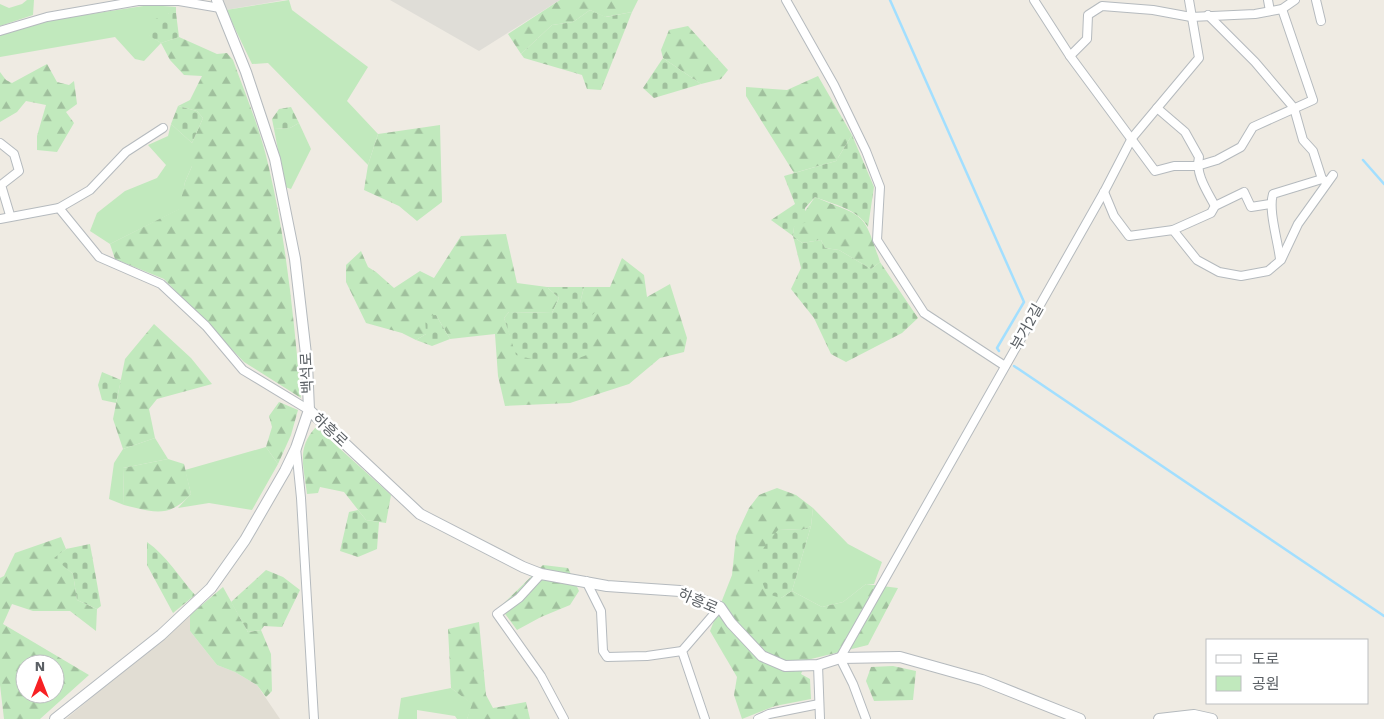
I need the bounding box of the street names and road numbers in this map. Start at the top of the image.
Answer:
street label: 부거2길 [1007,301,1047,353]
street label: 백석로 [297,352,317,394]
street label: 하흥로 [309,409,351,451]
street label: 하흥로 [675,585,721,617]

